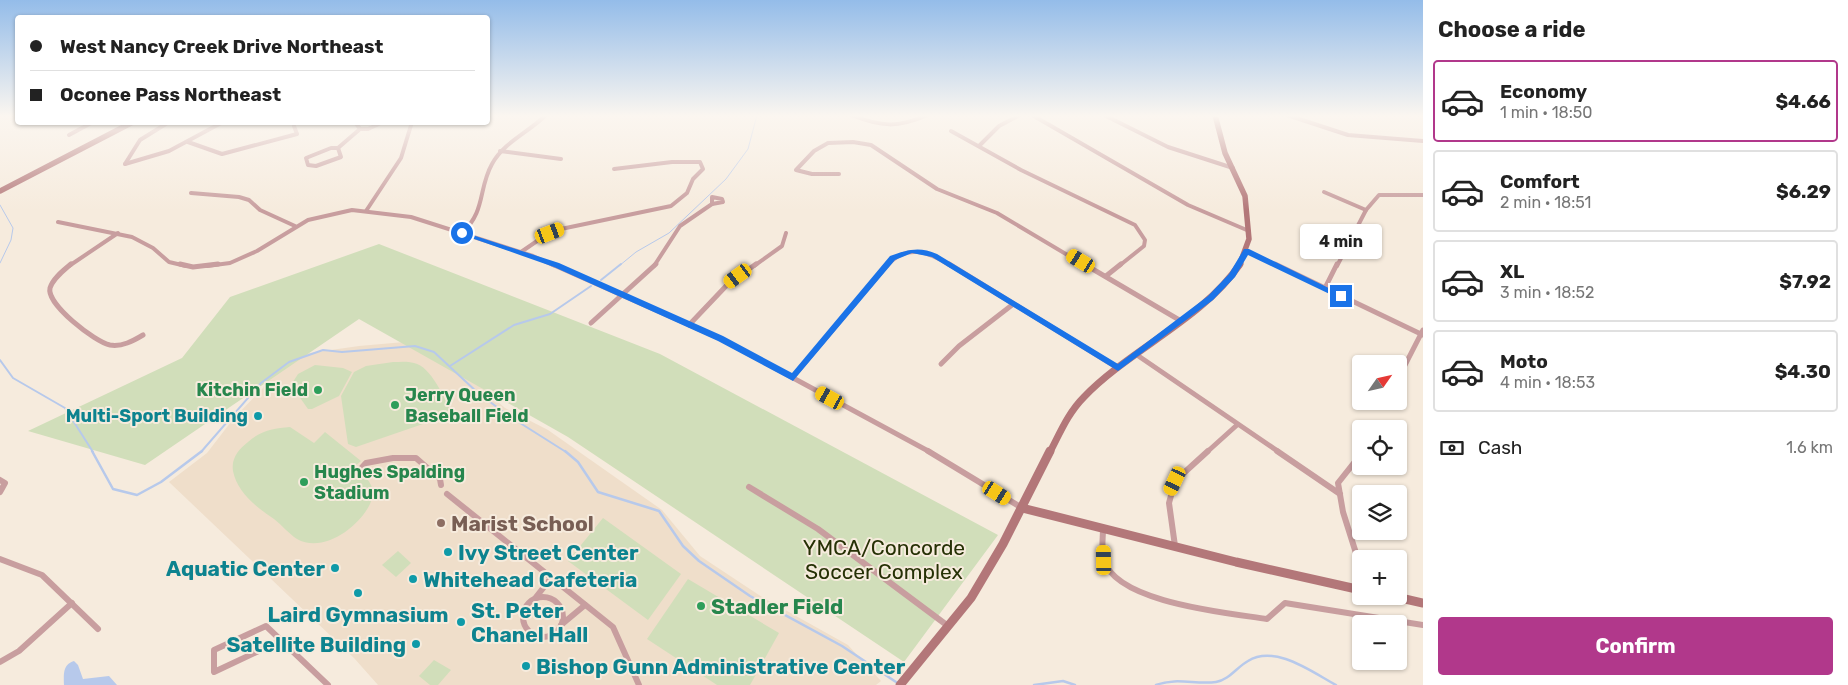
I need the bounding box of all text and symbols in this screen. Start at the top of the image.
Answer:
text: Choose a ride [1438,16,1585,43]
text: West Nancy Creek Drive Northeast [60,35,383,58]
icon: car [1440,79,1485,124]
text: Economy [1500,80,1587,103]
text: Oconee Pass Northeast [60,83,281,106]
text: $4.66 [1775,90,1831,113]
text: 1 min · 18:50 [1500,103,1592,122]
icon: car [1440,169,1485,214]
text: Comfort [1500,170,1580,193]
text: $6.29 [1776,180,1831,203]
text: 2 min · 18:51 [1500,193,1591,212]
car [533,221,566,245]
route start [451,222,473,244]
callout: 4 min [1300,224,1382,258]
text: 4 min [1319,232,1363,251]
car [1064,247,1097,275]
icon: car [1440,259,1485,304]
text: XL [1500,260,1524,283]
car [721,261,754,291]
text: $7.92 [1779,270,1831,293]
text: 3 min · 18:52 [1500,283,1594,302]
route end [1330,285,1352,307]
icon: car [1440,349,1485,394]
text: Moto [1500,350,1548,373]
north arrow [1352,355,1408,410]
map controls [1352,355,1407,670]
text: $4.30 [1775,360,1831,383]
text: 4 min · 18:53 [1500,373,1595,392]
place label: Kitchin Field [196,379,308,401]
marker: Kitchin Field [312,384,324,396]
place label: Jerry Queen Baseball Field [405,384,529,427]
car [813,384,846,412]
marker: Jerry Queen Baseball Field [389,399,401,411]
place label: Multi-Sport Building [66,405,248,427]
marker: Multi-Sport Building [252,410,264,422]
button: locate [1352,420,1407,475]
icon: cash [1438,434,1466,462]
text: Cash [1478,436,1522,459]
text: 1.6 km [1786,438,1833,457]
place label: Hughes Spalding Stadium [314,461,465,504]
car [1161,464,1188,498]
marker: Hughes Spalding Stadium [298,476,310,488]
car [980,479,1013,507]
button: layers [1352,485,1407,540]
place label: Marist School [451,511,594,536]
marker: Marist School [435,517,447,529]
park label: YMCA/Concorde Soccer Complex [803,535,965,584]
place label: Ivy Street Center [458,540,639,565]
car [1096,545,1111,575]
marker: Ivy Street Center [442,546,454,558]
button: + [1352,550,1407,605]
place label: Aquatic Center [166,556,325,581]
marker: Aquatic Center [329,562,341,574]
place label: Whitehead Cafeteria [423,567,637,592]
marker: Whitehead Cafeteria [407,573,419,585]
marker: Laird Gymnasium [352,587,364,599]
place label: Stadler Field [711,594,843,619]
place label: St. Peter Chanel Hall [471,598,588,647]
marker: Stadler Field [695,600,707,612]
place label: Laird Gymnasium [267,602,449,627]
button: − [1352,615,1407,670]
marker: St. Peter Chanel Hall [455,616,467,628]
button: Confirm [1438,617,1833,675]
place label: Satellite Building [226,632,406,657]
marker: Satellite Building [410,638,422,650]
place label: Bishop Gunn Administrative Center [536,654,906,679]
marker: Bishop Gunn Administrative Center [520,660,532,672]

